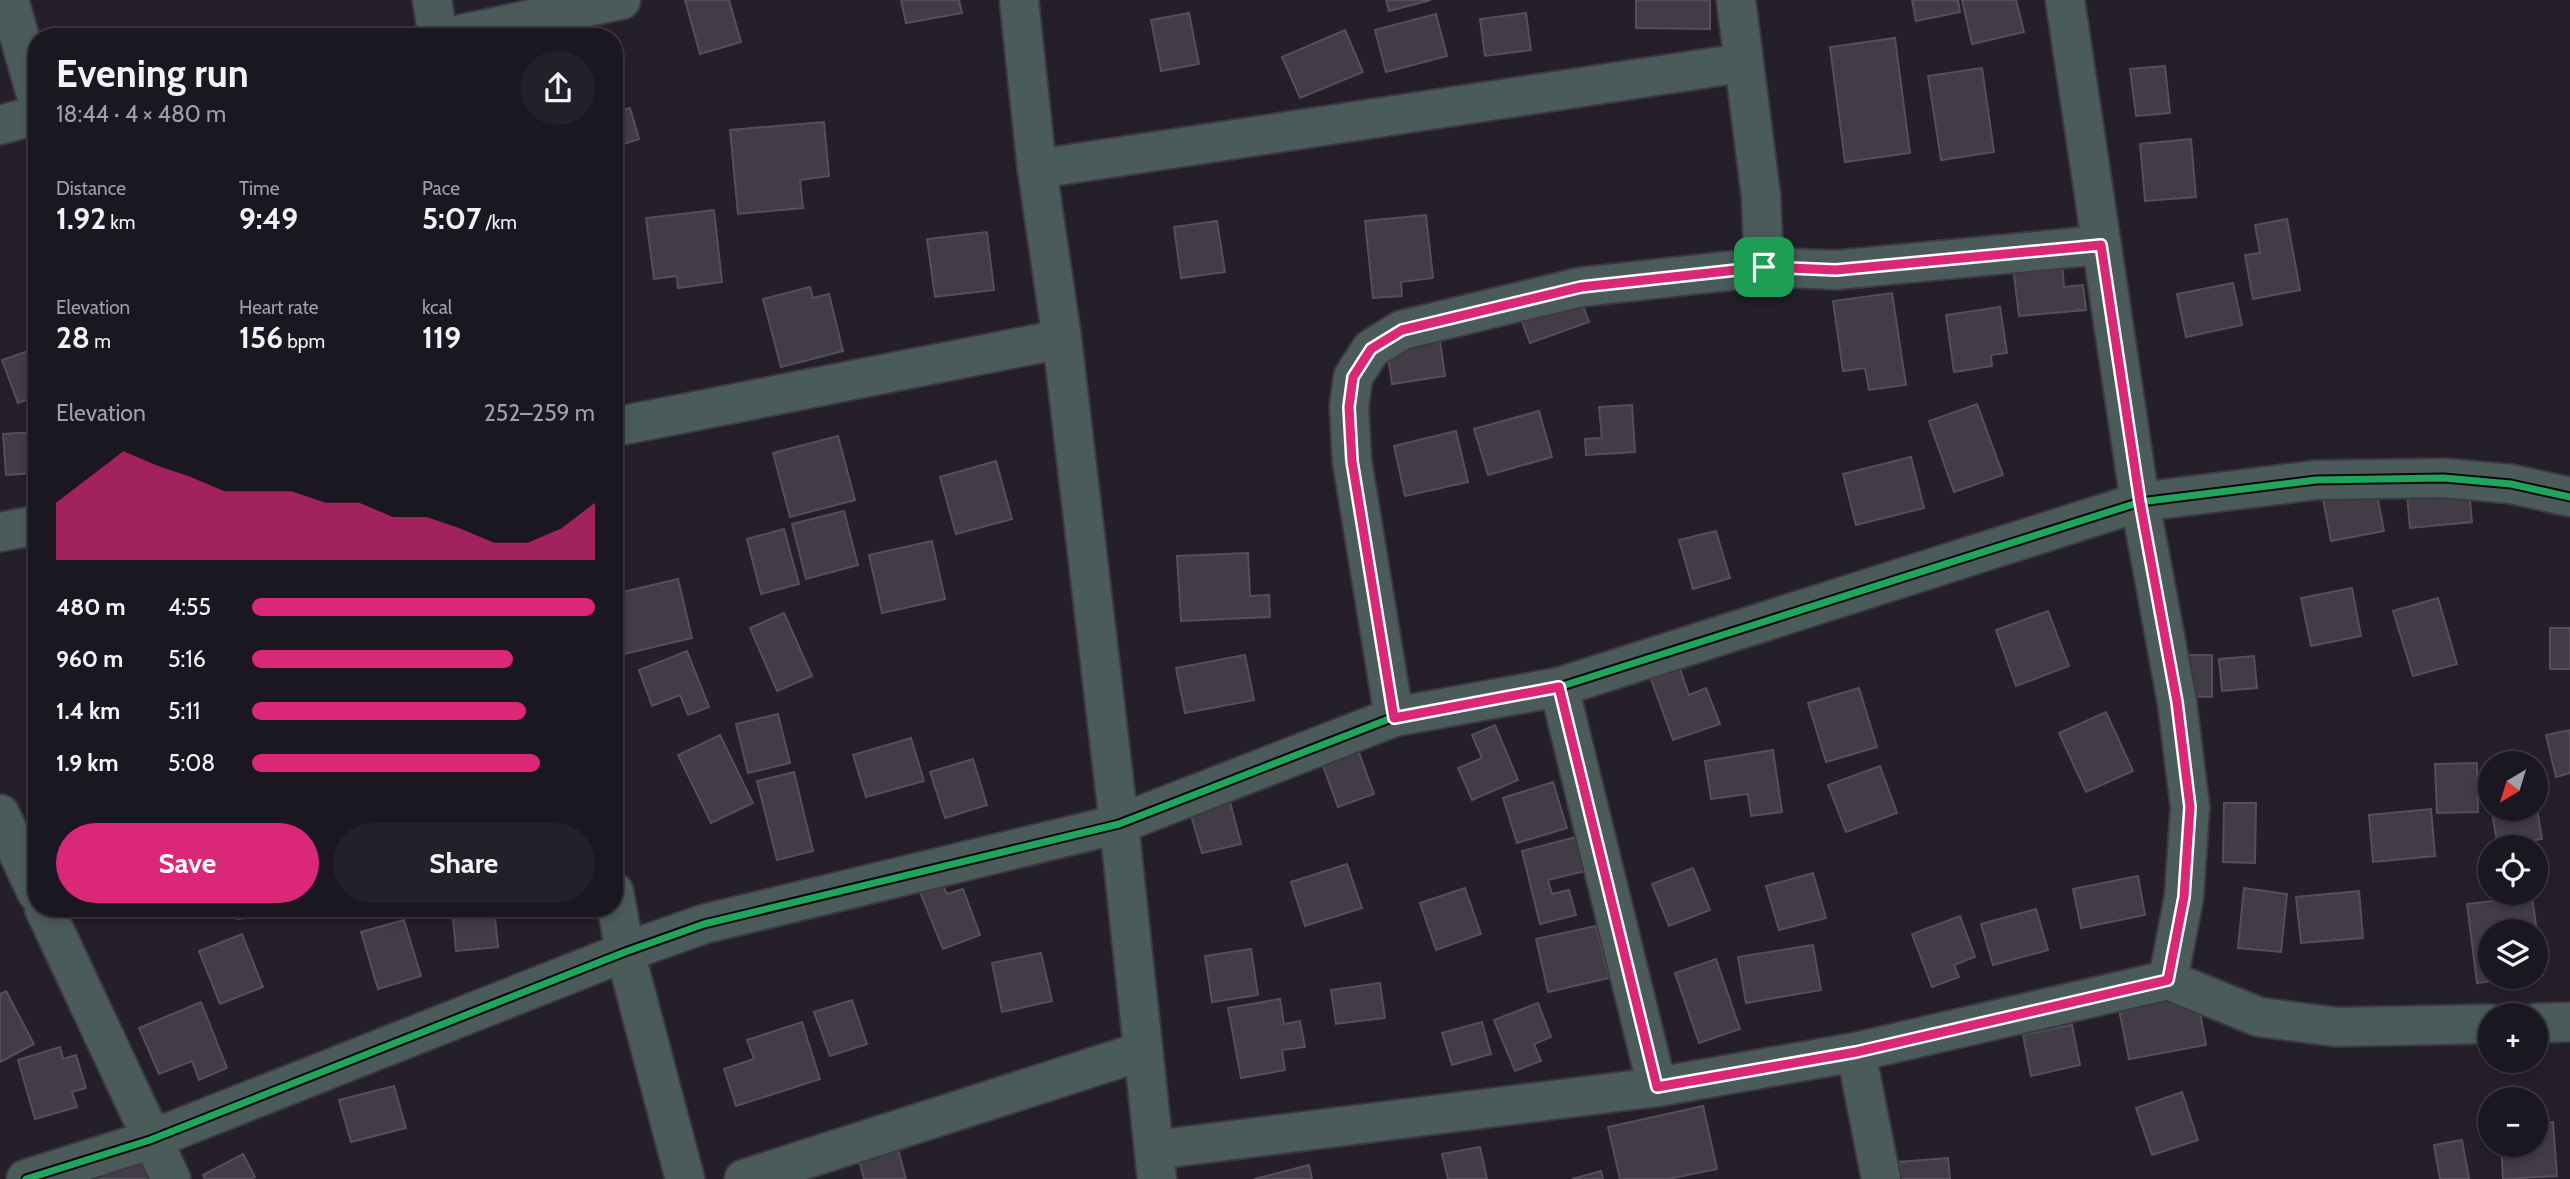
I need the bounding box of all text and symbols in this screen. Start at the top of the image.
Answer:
text: Evening run [56,50,249,97]
button: share [521,51,595,125]
text: 18:44 · 4 × 480 m [56,100,226,128]
text: Distance [56,177,126,200]
text: Time [239,177,279,200]
text: Pace [422,177,460,200]
text: 1.92 [56,200,106,237]
text: 9:49 [239,200,298,237]
text: 5:07 [422,200,481,237]
text: km [106,211,135,234]
text: /km [481,211,517,234]
pin [1734,237,1794,297]
icon: arrive [1745,248,1783,286]
text: Elevation [56,296,130,319]
text: Heart rate [239,296,319,319]
text: kcal [422,296,452,319]
text: 28 [56,319,90,356]
text: 156 [239,319,283,356]
text: 119 [422,319,461,356]
text: m [90,330,111,353]
text: bpm [283,330,325,353]
text: Elevation [56,399,146,427]
text: 252–259 m [484,399,595,427]
text: 480 m [56,593,126,621]
text: 4:55 [168,593,211,621]
text: 960 m [56,645,123,673]
text: 5:16 [168,645,206,673]
text: 1.4 km [56,697,120,725]
text: 5:11 [168,697,200,725]
text: 1.9 km [56,749,119,777]
text: 5:08 [168,749,215,777]
north arrow [2478,751,2548,821]
map controls [2478,751,2548,1157]
button: Save [56,823,319,903]
button: Share [333,823,595,903]
button: locate [2478,835,2548,905]
button: layers [2478,919,2548,989]
button: + [2478,1003,2548,1073]
button: − [2478,1087,2548,1157]

